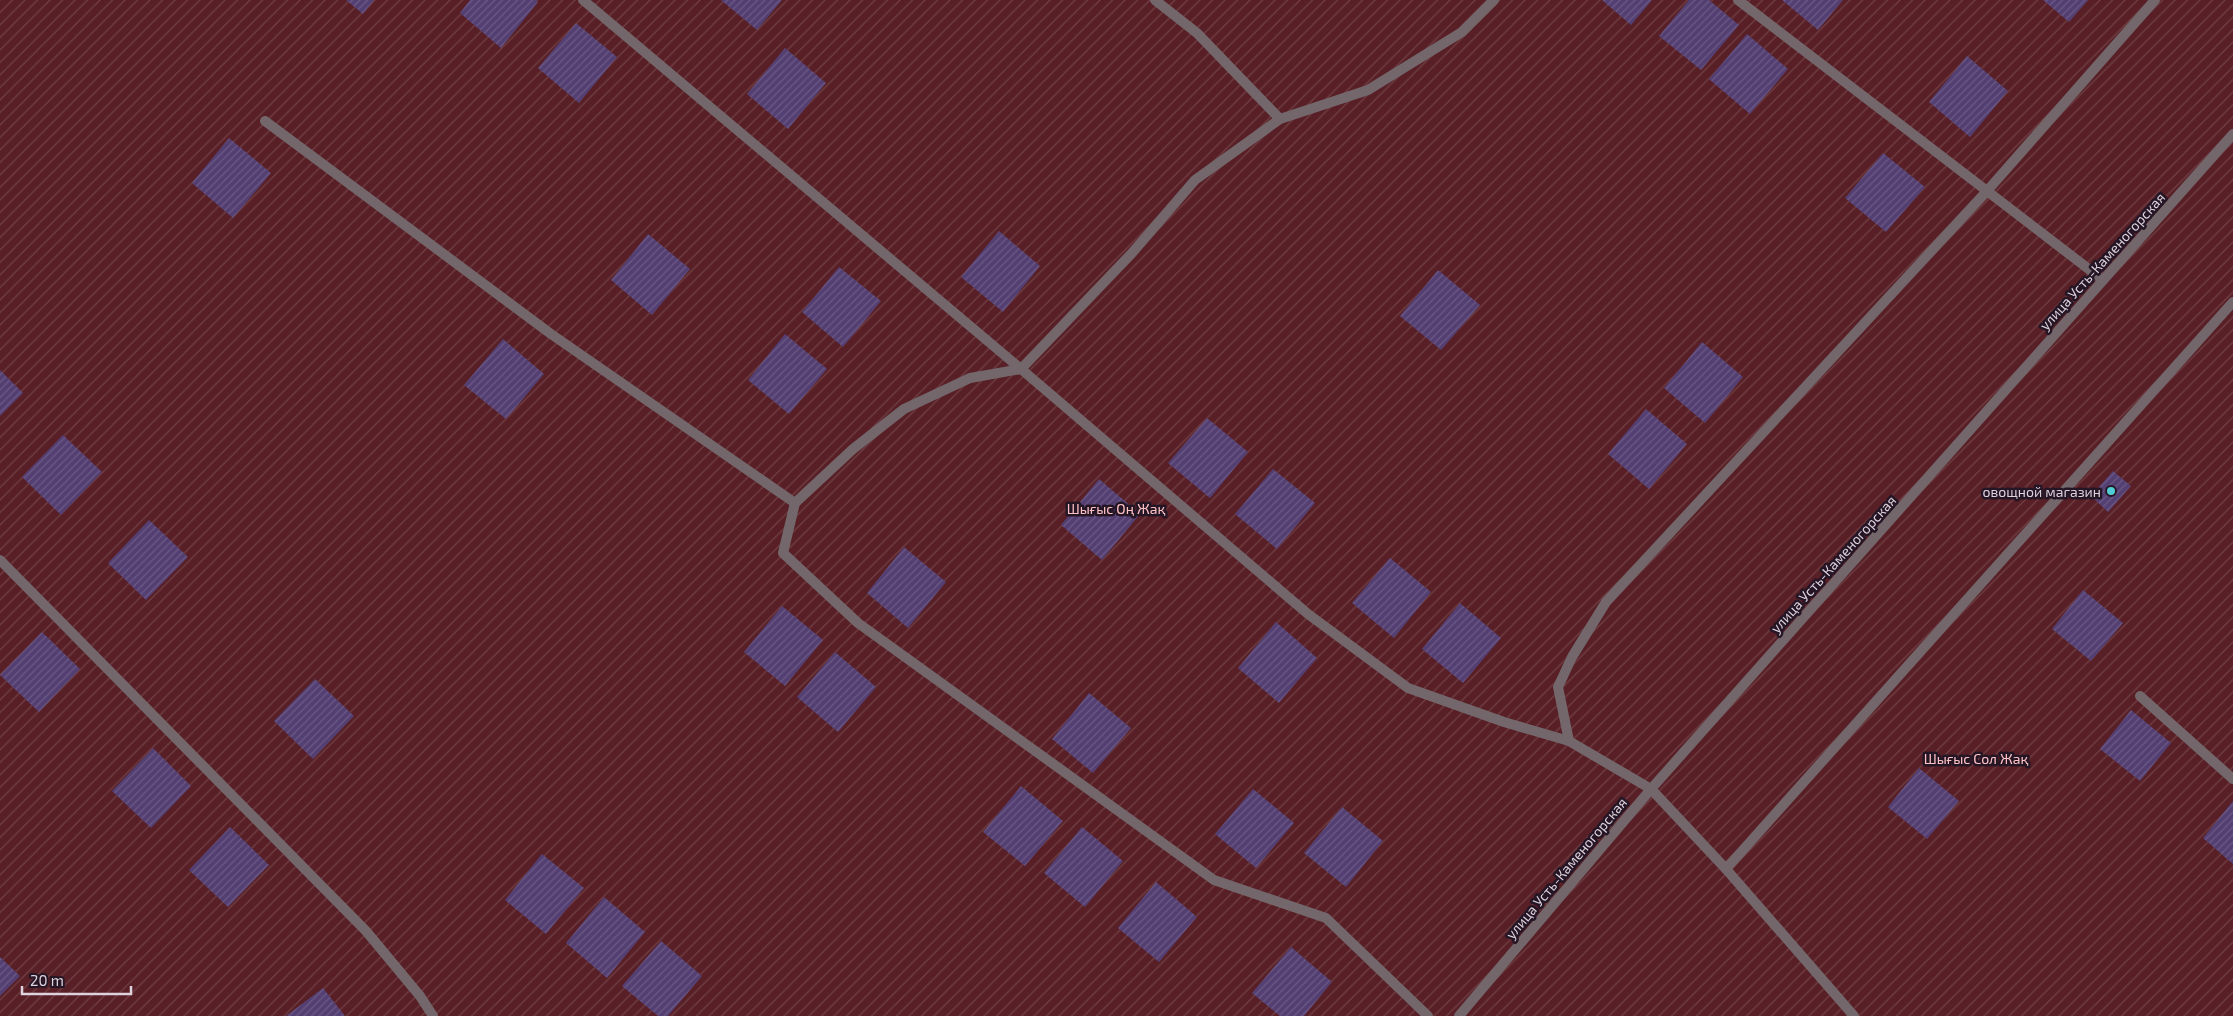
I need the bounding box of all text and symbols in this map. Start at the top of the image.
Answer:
street label: улица Усть-Каменогорская [2036,189,2168,333]
place label: овощной магазин [1982,483,2101,500]
marker: овощной магазин [2105,485,2117,497]
street label: улица Усть-Каменогорская [1767,492,1899,636]
park label: Шығыс Оң Жақ [1067,500,1166,517]
park label: Шығыс Сол Жақ [1924,750,2029,767]
street label: улица Усть-Каменогорская [1502,794,1630,942]
scale bar [22,964,131,996]
text: 20 m [30,971,64,989]

